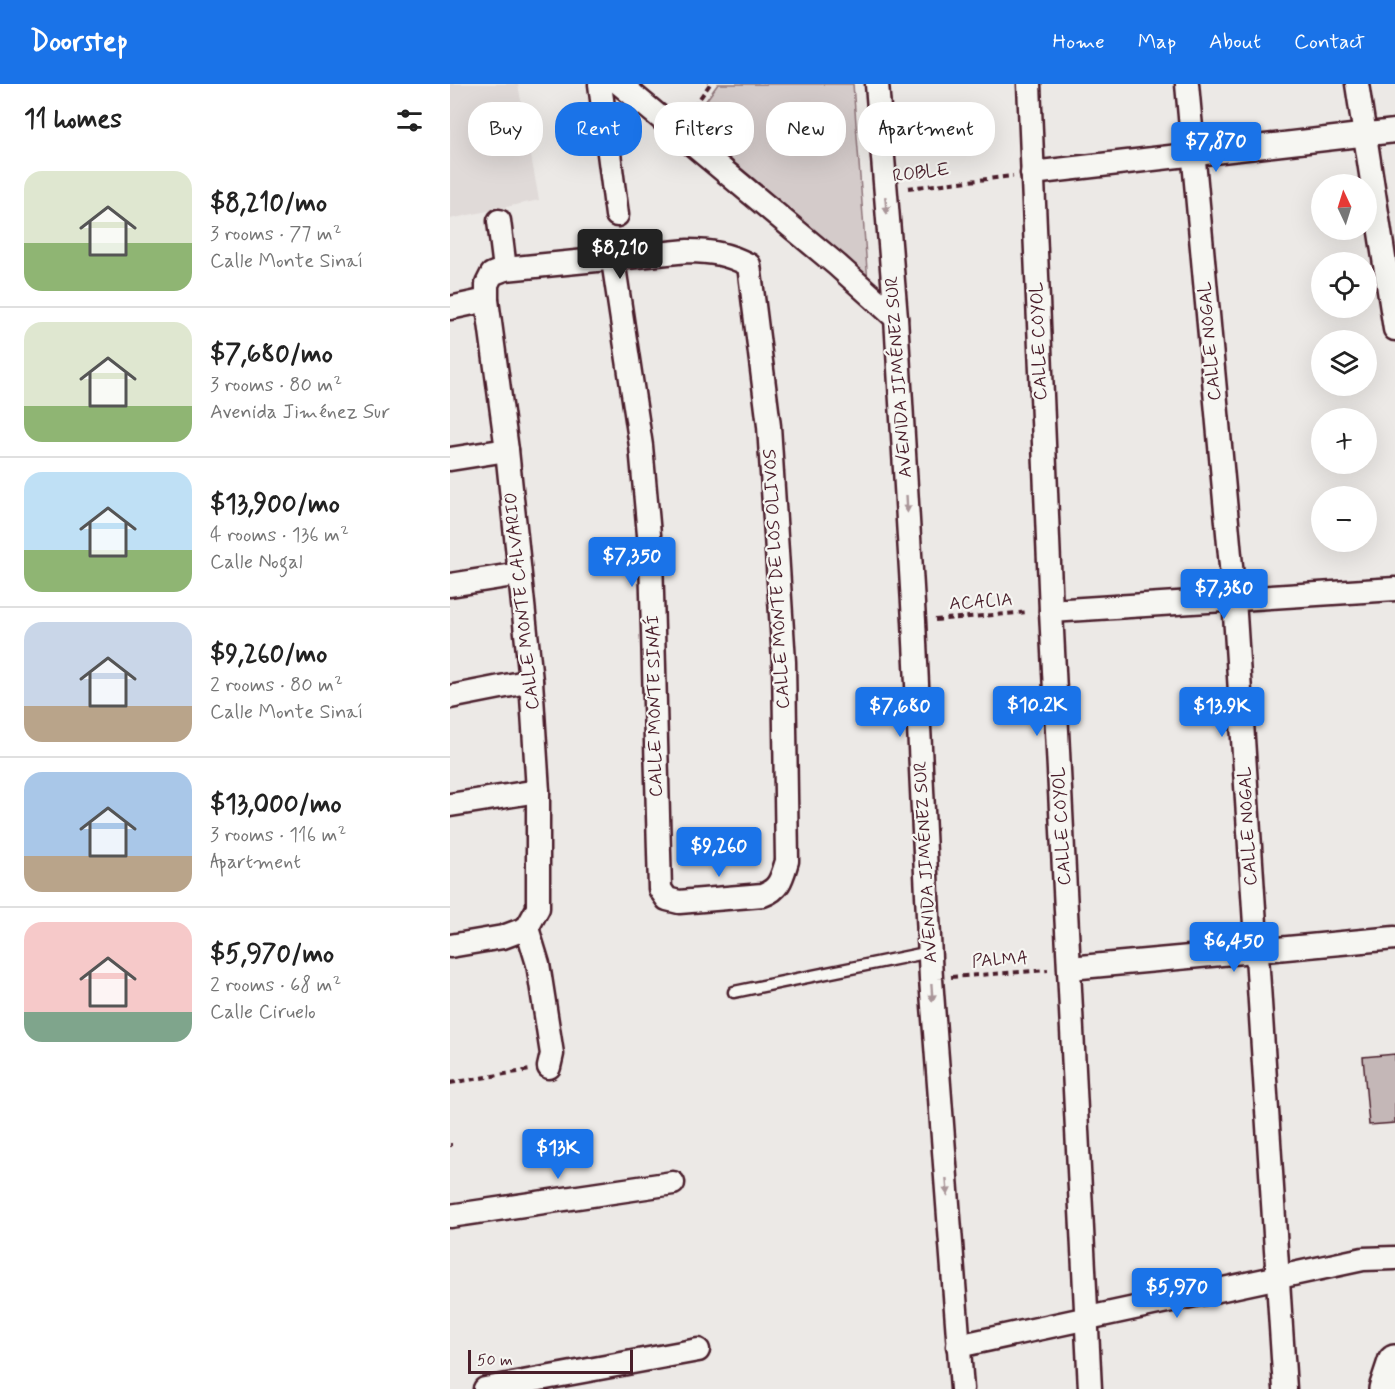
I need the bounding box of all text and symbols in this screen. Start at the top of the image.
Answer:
text: Doorstep [30,24,128,61]
text: Home [1053,28,1105,56]
text: Map [1138,28,1176,56]
text: About [1209,28,1261,56]
text: Contact [1294,28,1365,56]
chip: Buy [468,102,543,156]
chip: Rent [555,102,642,156]
chip: Filters [654,102,754,156]
chip: New [766,102,846,156]
chip: Apartment [858,102,995,156]
text: 11 homes [24,103,122,137]
icon: filters [393,104,426,137]
pin: $7,870 [1167,122,1265,173]
text: $7,870 [1185,128,1247,155]
street label: ROBLE [891,158,951,188]
north arrow [1311,174,1377,240]
map controls [1311,174,1377,552]
text: $8,210/mo [210,187,327,221]
icon: home [72,195,144,267]
one-way arrow [881,196,891,215]
text: 3 rooms · 77 m² [210,221,342,248]
pin: $8,210 [571,229,669,280]
text: $8,210 [592,235,648,262]
text: Calle Monte Sinaí [210,248,363,275]
button: locate [1311,252,1377,318]
street label: AVENIDA JIMÉNEZ SUR [880,275,918,479]
street label: CALLE NOGAL [1193,280,1227,402]
street label: CALLE COYOL [1025,281,1053,401]
button: layers [1311,330,1377,396]
text: $7,680/mo [210,338,333,372]
icon: home [72,346,144,418]
text: 3 rooms · 80 m² [210,372,342,399]
text: Avenida Jiménez Sur [210,399,390,426]
button: + [1311,408,1377,474]
street label: CALLE MONTE DE LOS OLIVOS [758,448,796,710]
button: − [1311,486,1377,552]
text: $13,900/mo [210,488,340,522]
street label: CALLE MONTE CALVARIO [499,491,545,711]
one-way arrow [903,495,912,514]
icon: home [72,496,144,568]
text: 4 rooms · 136 m² [210,522,349,549]
pin: $7,350 [583,537,681,588]
text: $7,350 [603,543,662,570]
text: Calle Nogal [210,549,302,576]
pin: $7,380 [1175,569,1273,620]
text: $7,380 [1195,575,1253,602]
street label: ACACIA [948,588,1014,616]
street label: CALLE MONTE SINAÍ [641,615,669,797]
text: $9,260/mo [210,638,327,672]
icon: home [72,646,144,718]
text: 2 rooms · 80 m² [210,672,343,699]
pin: $10.2K [988,686,1086,737]
pin: $7,680 [851,687,949,738]
pin: $13.9K [1173,687,1271,738]
text: $10.2K [1007,692,1067,719]
text: $7,680 [869,693,931,720]
text: $13.9K [1193,693,1251,720]
text: Calle Monte Sinaí [210,699,363,726]
street label: AVENIDA JIMÉNEZ SUR [909,760,943,964]
street label: CALLE NOGAL [1233,765,1263,886]
street label: CALLE COYOL [1047,766,1077,886]
text: $13,000/mo [210,788,342,822]
icon: home [72,796,144,868]
text: 3 rooms · 116 m² [210,822,346,849]
pin: $9,260 [670,827,768,878]
text: $9,260 [690,833,748,860]
text: Apartment [210,849,301,876]
pin: $6,450 [1185,922,1283,973]
text: $6,450 [1204,928,1264,955]
text: $5,970/mo [210,938,334,972]
icon: home [72,946,144,1018]
street label: PALMA [971,946,1029,974]
text: 2 rooms · 68 m² [210,972,341,999]
one-way arrow [928,983,937,1002]
text: Calle Ciruelo [210,999,316,1026]
pin: $13K [522,1129,594,1180]
text: $13K [536,1135,580,1162]
one-way arrow [942,1178,951,1197]
pin: $5,970 [1128,1268,1226,1319]
text: $5,970 [1146,1274,1208,1301]
scale bar [468,1347,633,1374]
text: 50 m [477,1350,513,1371]

